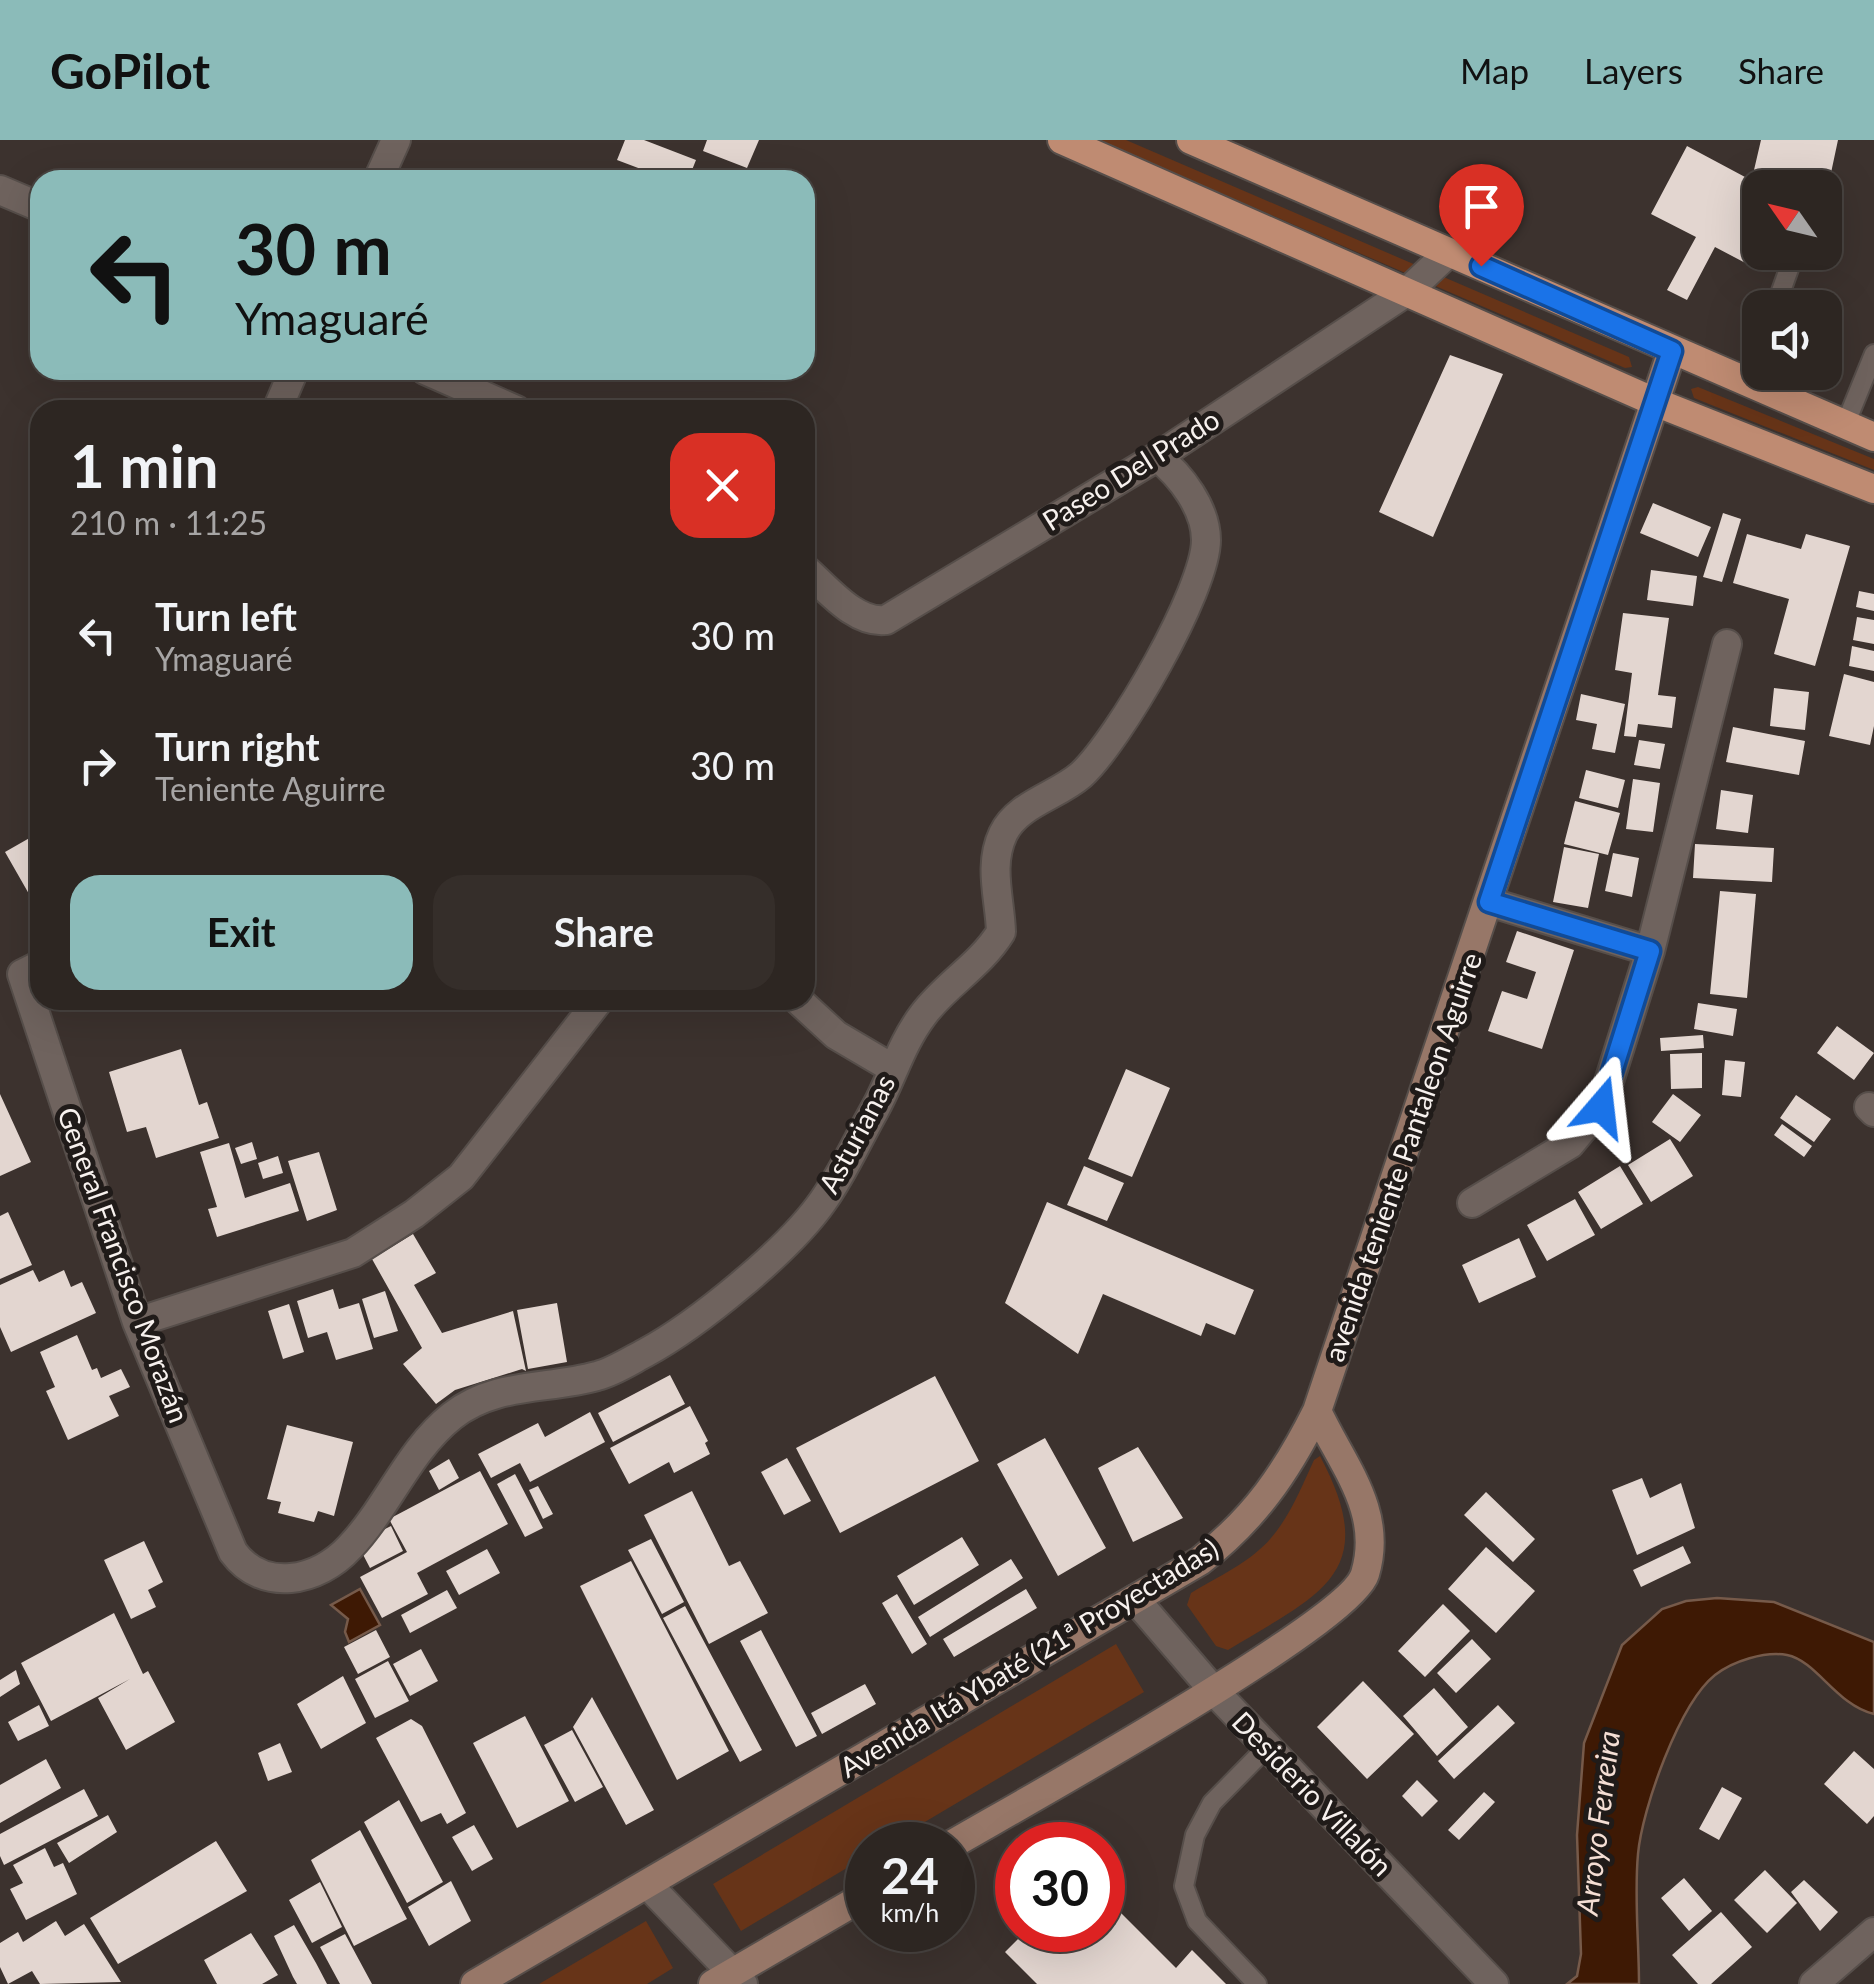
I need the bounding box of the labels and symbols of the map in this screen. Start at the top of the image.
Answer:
pin [1439,164,1524,267]
north arrow [1742,170,1842,270]
street label: Paseo Del Prado [1036,401,1225,537]
street label: avenida teniente Pantaleon Aguirre [1316,948,1488,1366]
position arrow [1549,1055,1653,1159]
street label: Asturianas [811,1068,901,1199]
street label: General Francisco Morazán [51,1102,197,1427]
street label: Avenida Itá Ybaté (21ª Proyectadas) [833,1530,1224,1784]
street label: Desiderio Villalón [1226,1704,1400,1882]
water label: Arroyo Ferreira [1568,1729,1626,1918]
speed limit sign: 30 [995,1822,1125,1952]

